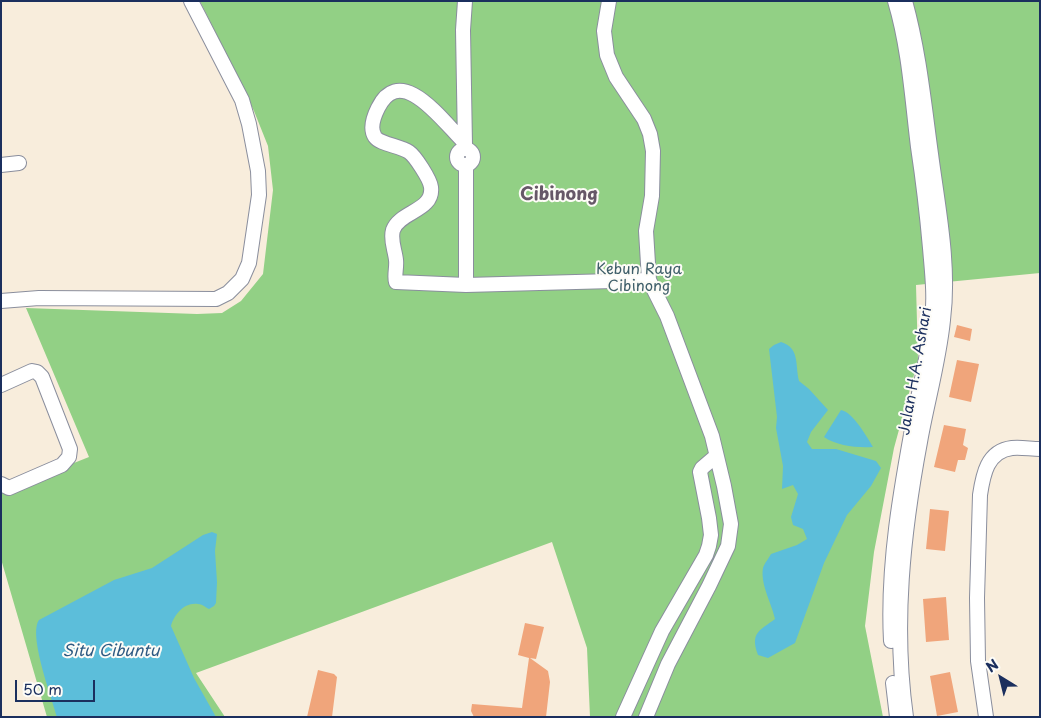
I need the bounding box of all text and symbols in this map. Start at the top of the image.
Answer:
district label: Cibinong [520,184,598,206]
park label: Kebun Raya Cibinong [596,261,682,296]
street label: Jalan H.A. Ashari [896,305,936,437]
water label: Situ Cibuntu [63,642,159,662]
north arrow [976,653,1026,703]
text: N [981,654,1003,677]
scale bar [18,670,98,702]
text: 50 m [23,677,62,700]

